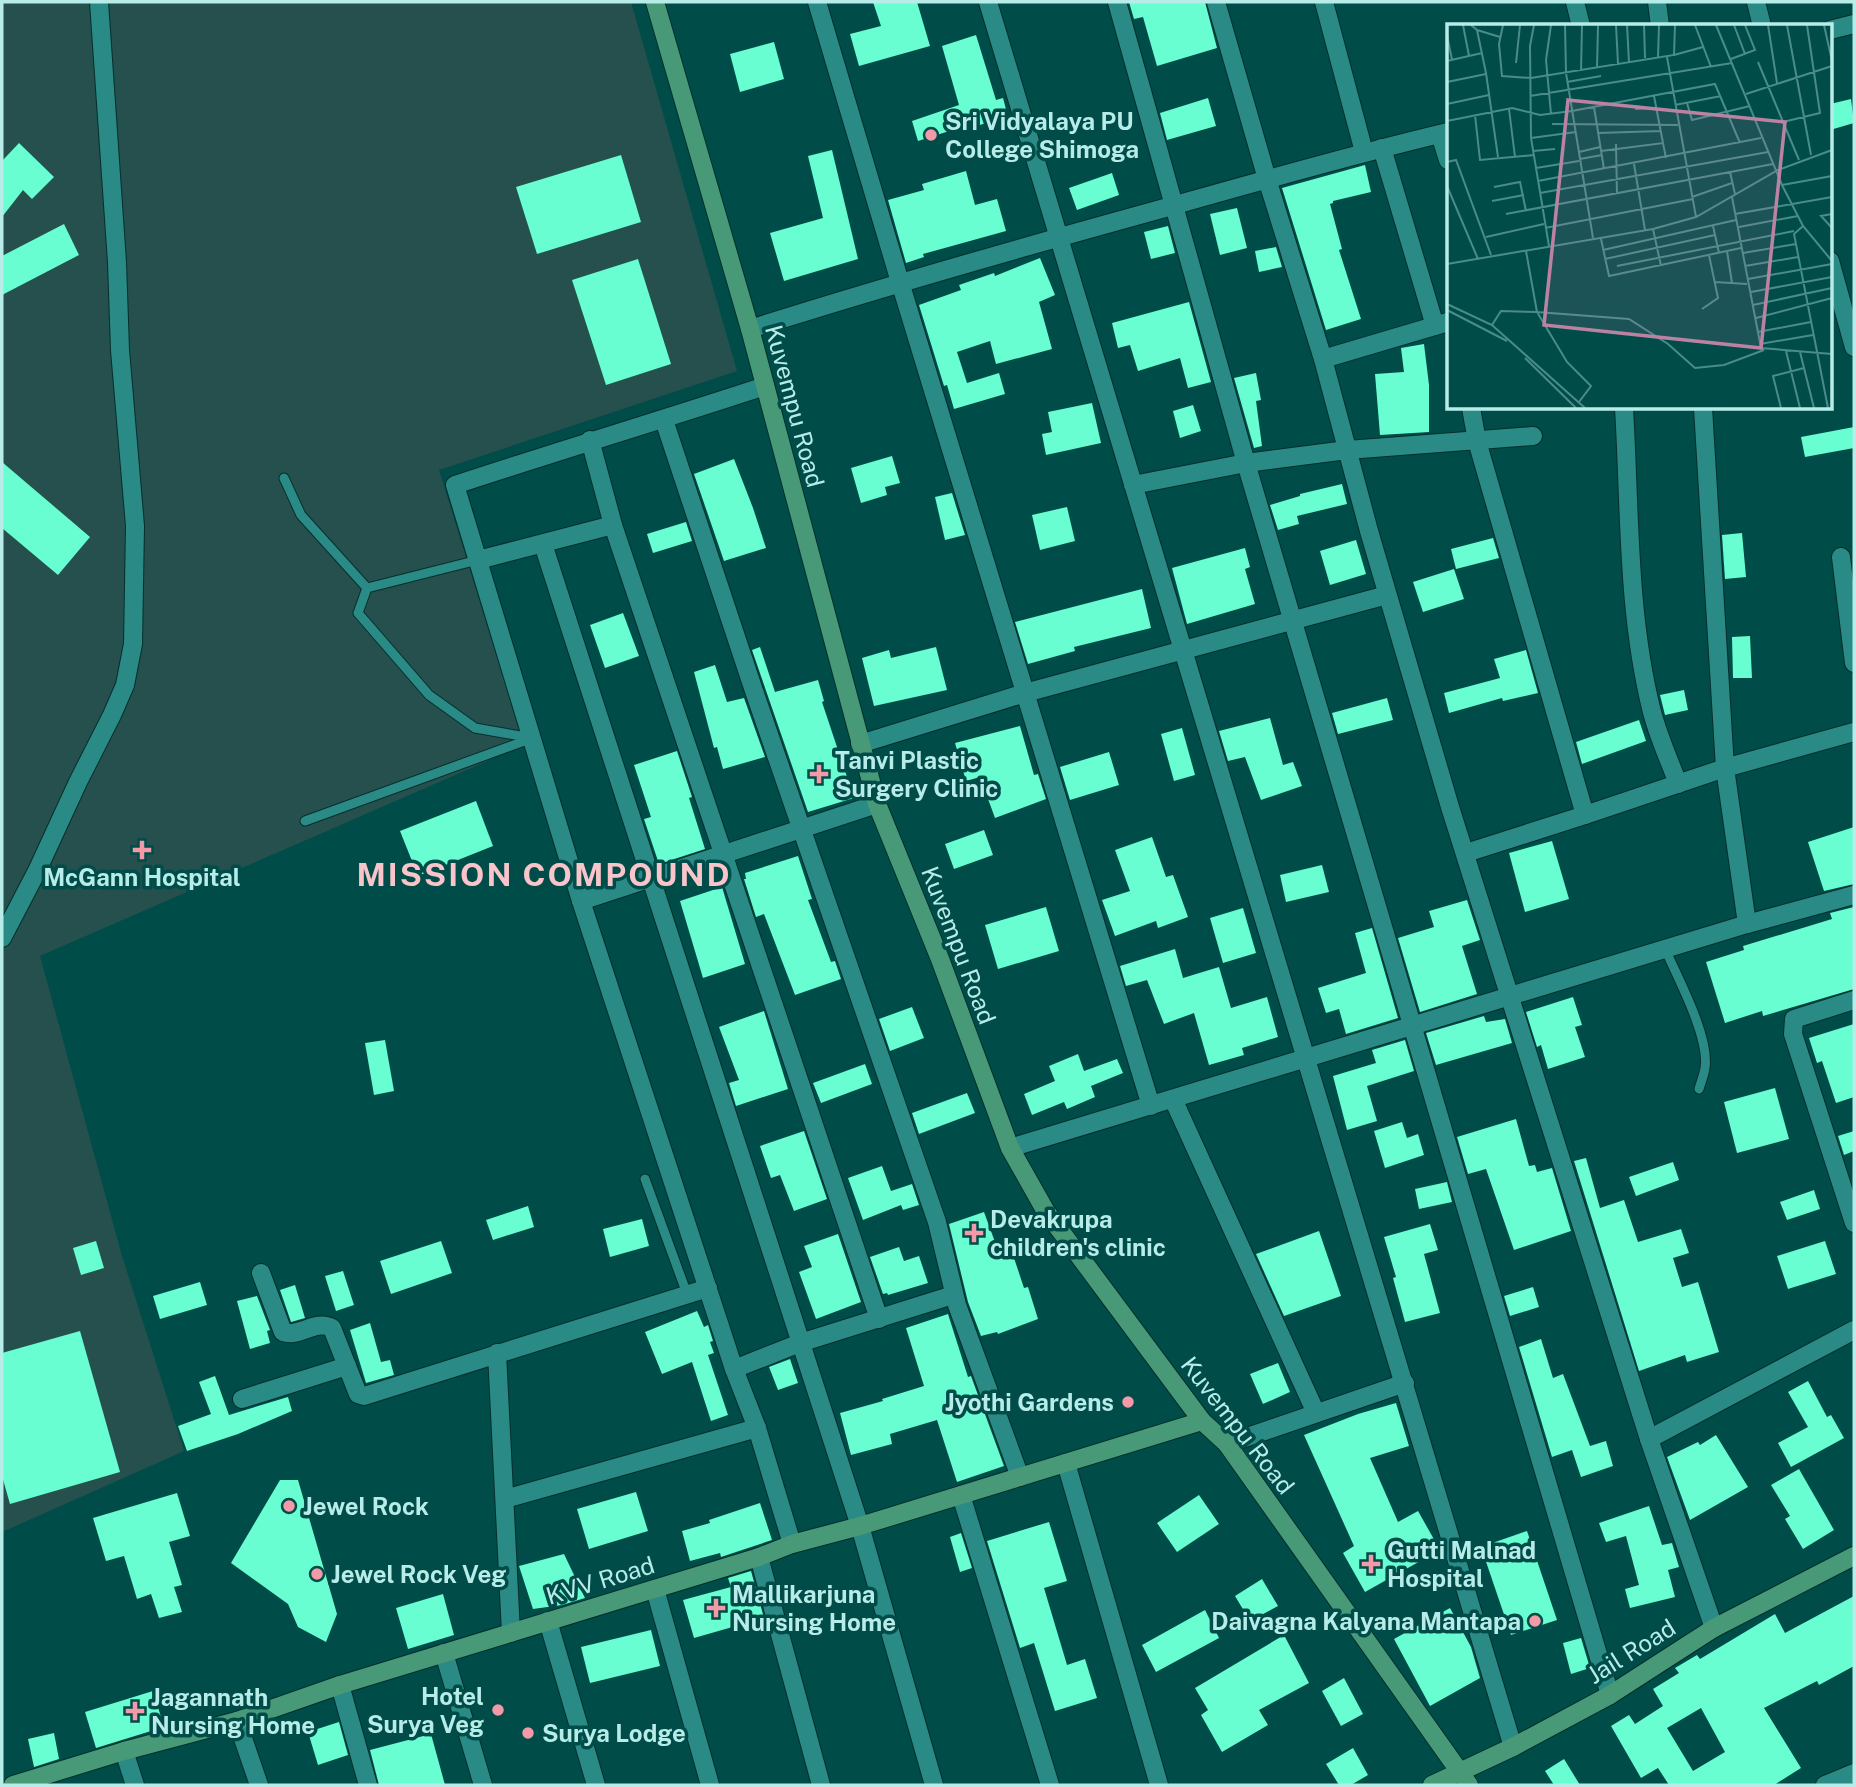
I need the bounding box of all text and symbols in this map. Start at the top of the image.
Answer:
inset map [1447,24,1832,410]
place label: Sri Vidyalaya PU College Shimoga [945,107,1139,163]
marker: Sri Vidyalaya PU College Shimoga [923,127,939,143]
street label: Kuvempu Road [760,322,830,490]
place label: Tanvi Plastic Surgery Clinic [835,746,998,802]
marker: Tanvi Plastic Surgery Clinic [809,764,829,784]
marker: McGann Hospital [132,840,152,860]
district label: MISSION COMPOUND [357,856,732,893]
street label: Kuvempu Road [916,862,1002,1028]
place label: McGann Hospital [43,863,241,891]
place label: Devakrupa children's clinic [990,1205,1166,1261]
marker: Devakrupa children's clinic [964,1223,984,1243]
street label: Kuvempu Road [1176,1351,1300,1499]
place label: Jyothi Gardens [945,1388,1114,1416]
marker: Jyothi Gardens [1120,1394,1136,1410]
place label: Jewel Rock [303,1492,429,1520]
marker: Jewel Rock [281,1498,297,1514]
place label: Gutti Malnad Hospital [1387,1536,1536,1592]
street label: KVV Road [542,1550,658,1610]
marker: Gutti Malnad Hospital [1361,1554,1381,1574]
place label: Jewel Rock Veg [331,1560,506,1588]
marker: Jewel Rock Veg [309,1566,325,1582]
place label: Mallikarjuna Nursing Home [732,1580,896,1636]
marker: Mallikarjuna Nursing Home [706,1598,726,1618]
place label: Daivagna Kalyana Mantapa [1211,1607,1521,1635]
marker: Daivagna Kalyana Mantapa [1527,1613,1543,1629]
street label: Jail Road [1582,1613,1680,1689]
place label: Hotel Surya Veg [367,1682,484,1738]
place label: Jagannath Nursing Home [151,1683,315,1739]
marker: Jagannath Nursing Home [125,1701,145,1721]
marker: Hotel Surya Veg [490,1702,506,1718]
place label: Surya Lodge [542,1719,686,1747]
marker: Surya Lodge [520,1725,536,1741]

